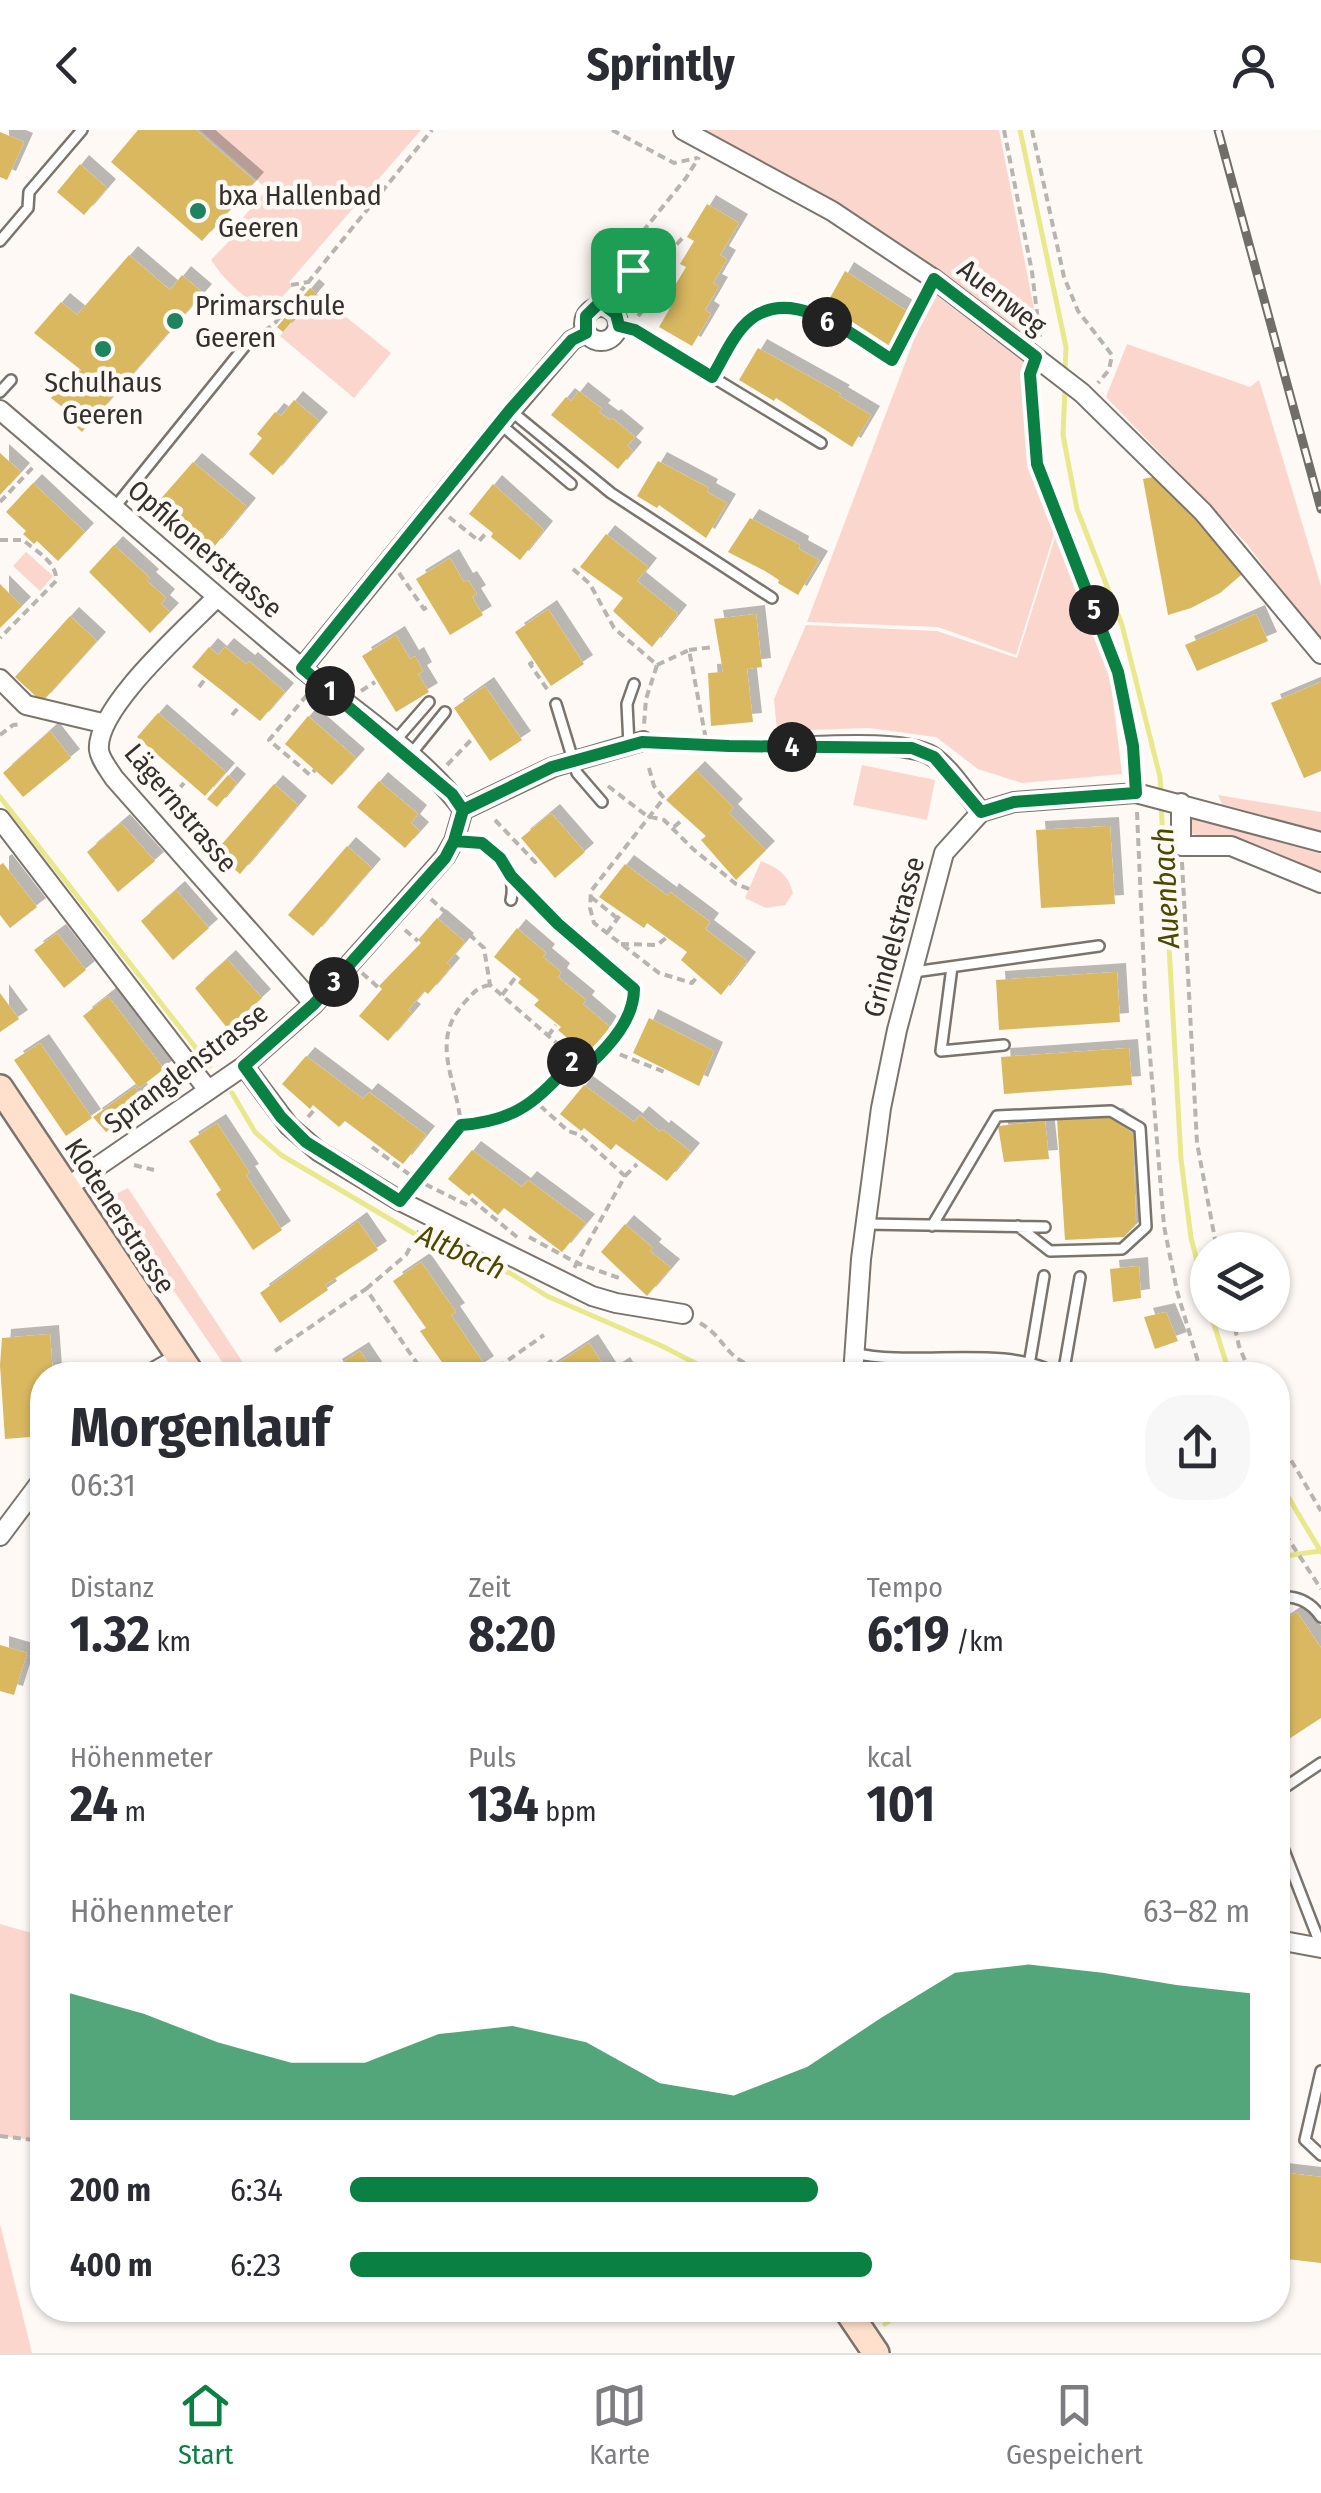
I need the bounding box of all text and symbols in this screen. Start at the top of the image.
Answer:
icon: back [40,38,95,93]
text: Sprintly [586,38,735,92]
icon: person [1226,38,1281,93]
place label: bxa Hallenbad Geeren [218,179,382,244]
marker: bxa Hallenbad Geeren [187,200,209,222]
pin [591,228,676,313]
icon: arrive [606,243,661,298]
street label: Auenweg [951,252,1054,342]
place label: Primarschule Geeren [195,289,345,354]
pin: 6 [802,297,852,347]
text: 6 [820,305,834,338]
marker: Primarschule Geeren [164,310,186,332]
marker: Schulhaus Geeren [92,338,114,360]
place label: Schulhaus Geeren [44,366,162,431]
street label: Opfikonerstrasse [121,473,289,625]
pin: 5 [1069,585,1119,635]
text: 5 [1087,593,1101,626]
pin: 1 [305,666,355,716]
text: 1 [324,674,336,707]
pin: 4 [767,722,817,772]
text: 4 [785,730,799,763]
street label: Lägernstrasse [118,737,244,879]
water label: Auenbach [1145,827,1187,950]
street label: Grindelstrasse [857,853,931,1021]
pin: 3 [309,957,359,1007]
text: 3 [327,965,341,998]
street label: Spranglenstrasse [98,996,274,1140]
pin: 2 [547,1037,597,1087]
text: 2 [566,1045,578,1078]
street label: Klotenerstrasse [58,1132,182,1300]
water label: Altbach [410,1216,511,1287]
map controls [1190,1232,1290,1332]
button: layers [1190,1232,1290,1332]
text: Morgenlauf [70,1395,330,1461]
button: share [1145,1395,1250,1500]
text: 06:31 [70,1466,136,1504]
text: Distanz [70,1571,154,1604]
text: Zeit [468,1571,511,1604]
text: Tempo [867,1571,943,1604]
text: 1.32 [70,1604,150,1664]
text: 8:20 [468,1604,557,1664]
text: 6:19 [867,1604,950,1664]
text: km [150,1625,191,1658]
text: /km [950,1625,1004,1658]
text: Höhenmeter [70,1741,213,1774]
text: Puls [468,1741,516,1774]
text: kcal [867,1741,912,1774]
text: 24 [70,1774,118,1834]
text: 134 [468,1774,539,1834]
text: 101 [867,1774,935,1834]
text: m [118,1795,146,1828]
text: bpm [539,1795,597,1828]
text: Höhenmeter [70,1892,233,1930]
text: 63–82 m [1143,1892,1250,1930]
text: 200 m [70,2171,151,2209]
text: 6:34 [230,2171,283,2209]
text: 400 m [70,2246,152,2284]
text: 6:23 [230,2246,281,2284]
tab: Start [178,2378,233,2471]
tab: Karte [589,2378,650,2471]
tab: Gespeichert [1006,2378,1143,2471]

